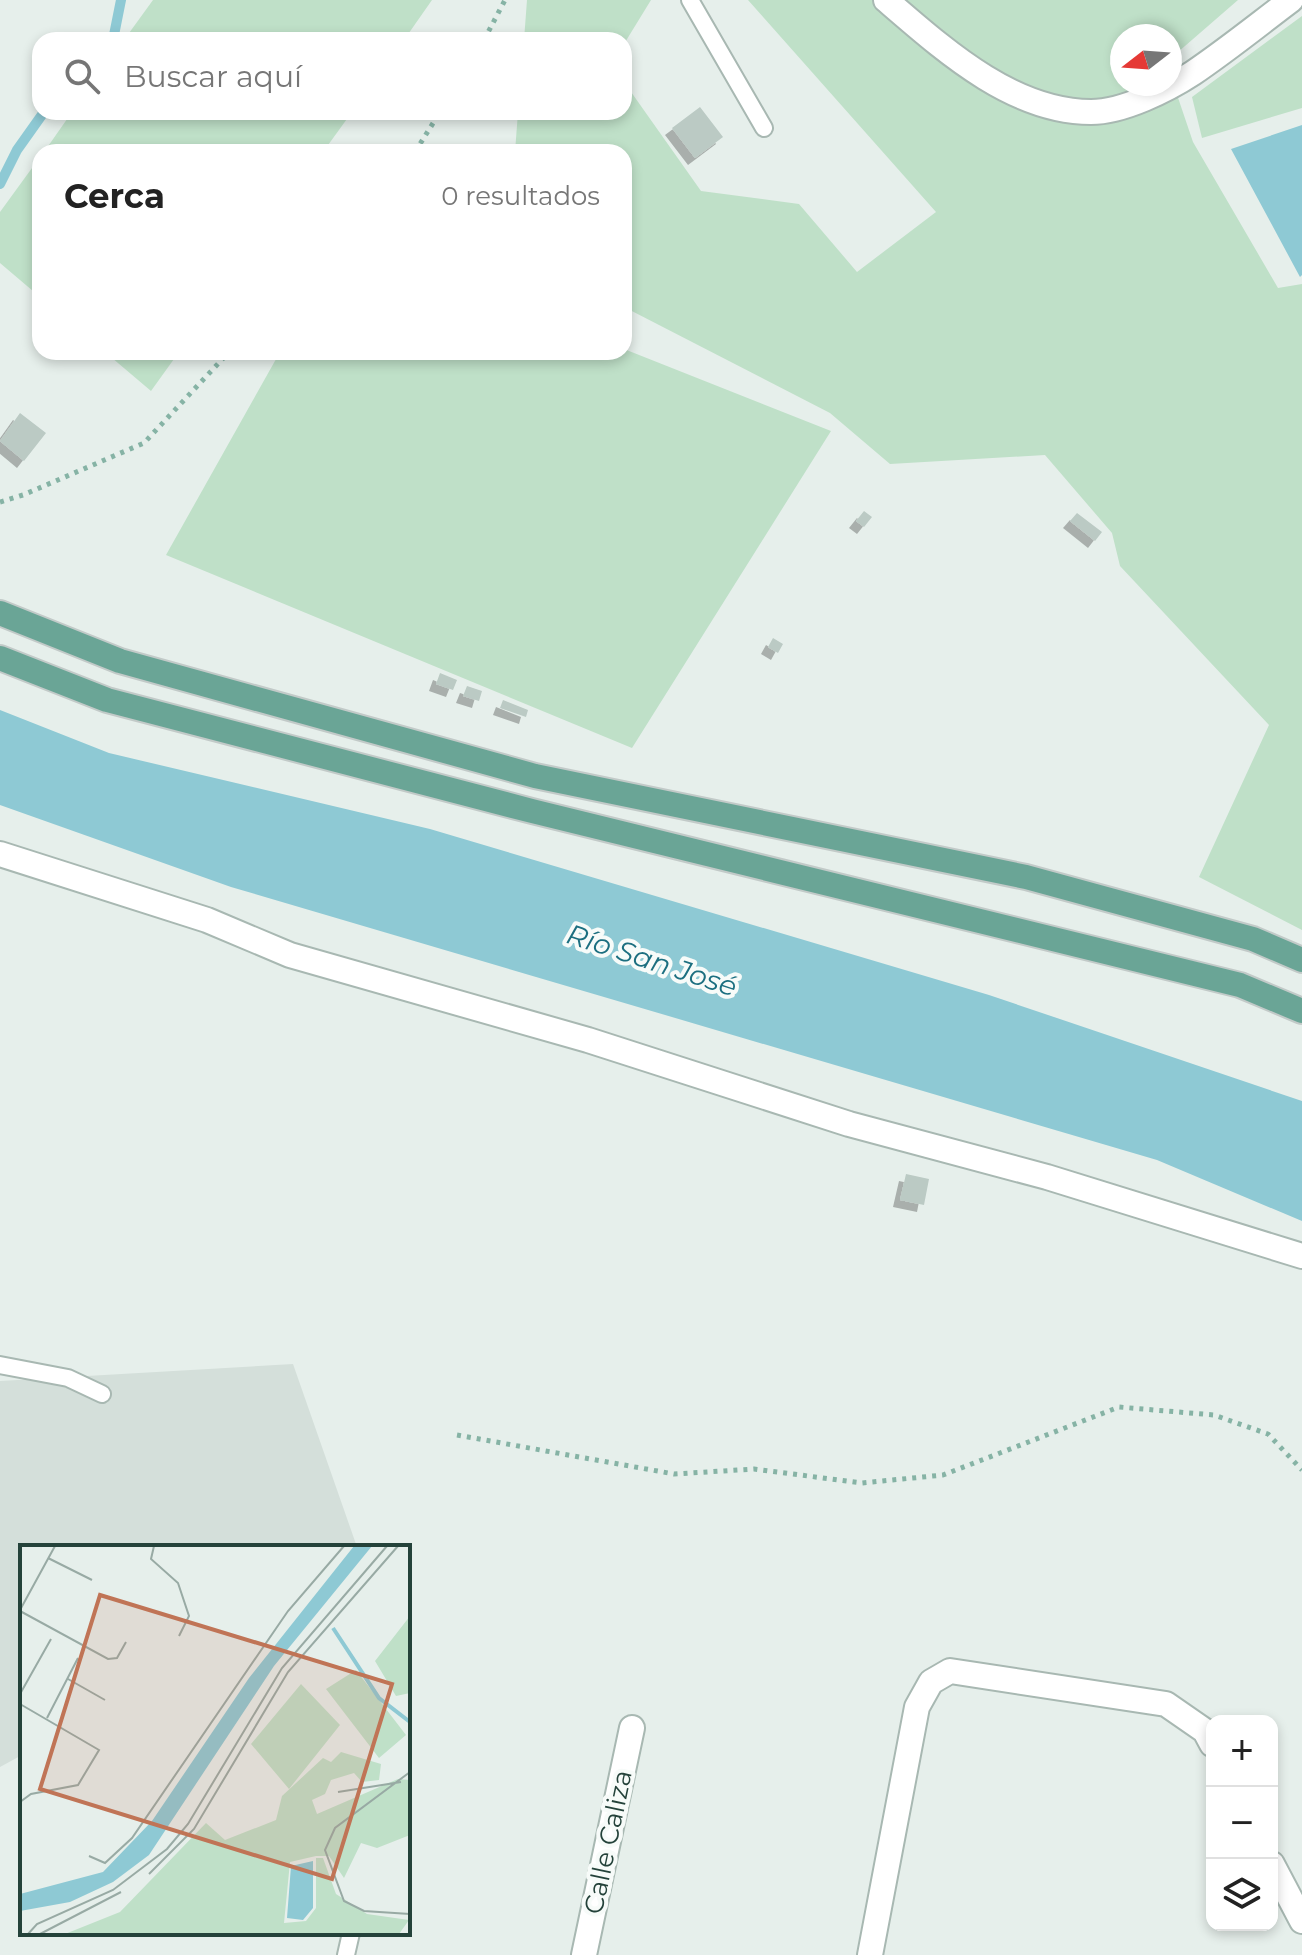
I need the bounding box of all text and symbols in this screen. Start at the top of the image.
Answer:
north arrow [1110,24,1182,96]
search box [32,32,632,120]
icon: search [60,54,104,98]
text: Buscar aquí [124,58,302,95]
text: Cerca [64,175,165,217]
text: 0 resultados [441,180,600,212]
water label: Río San José [563,916,741,1004]
inset map [20,1545,410,1935]
map controls [1206,1715,1278,1931]
button: + [1206,1715,1278,1787]
street label: Calle Caliza [577,1767,639,1917]
button: − [1206,1787,1278,1859]
button: layers [1206,1859,1278,1931]

